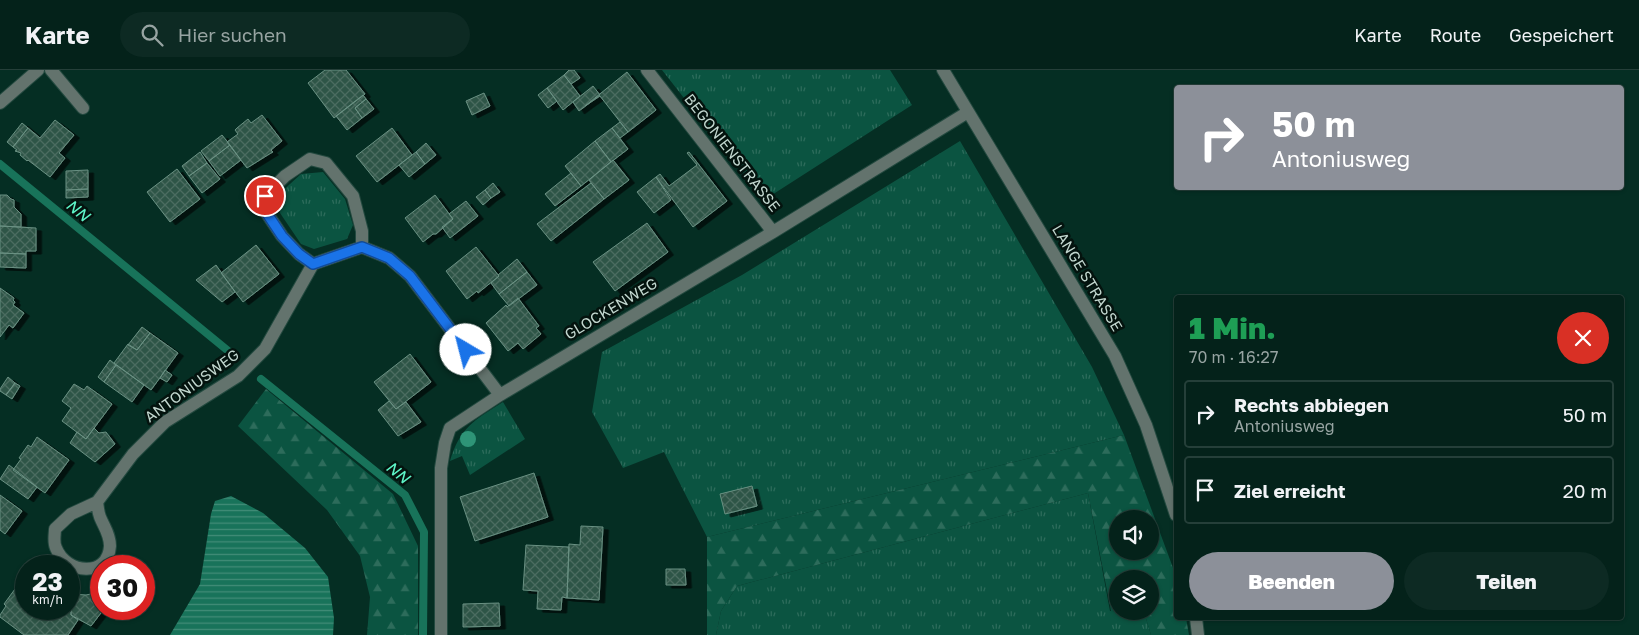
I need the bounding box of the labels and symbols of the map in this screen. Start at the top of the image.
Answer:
street label: BEGONIENSTRASSE [681,90,784,215]
pin [244,175,286,217]
water label: NN [62,195,95,227]
street label: LANGE STRASSE [1049,221,1127,334]
street label: GLOCKENWEG [561,273,660,343]
position arrow [439,323,491,375]
street label: ANTONIUSWEG [141,345,242,425]
water label: NN [382,457,415,489]
speed limit sign: 30 [90,555,155,620]

